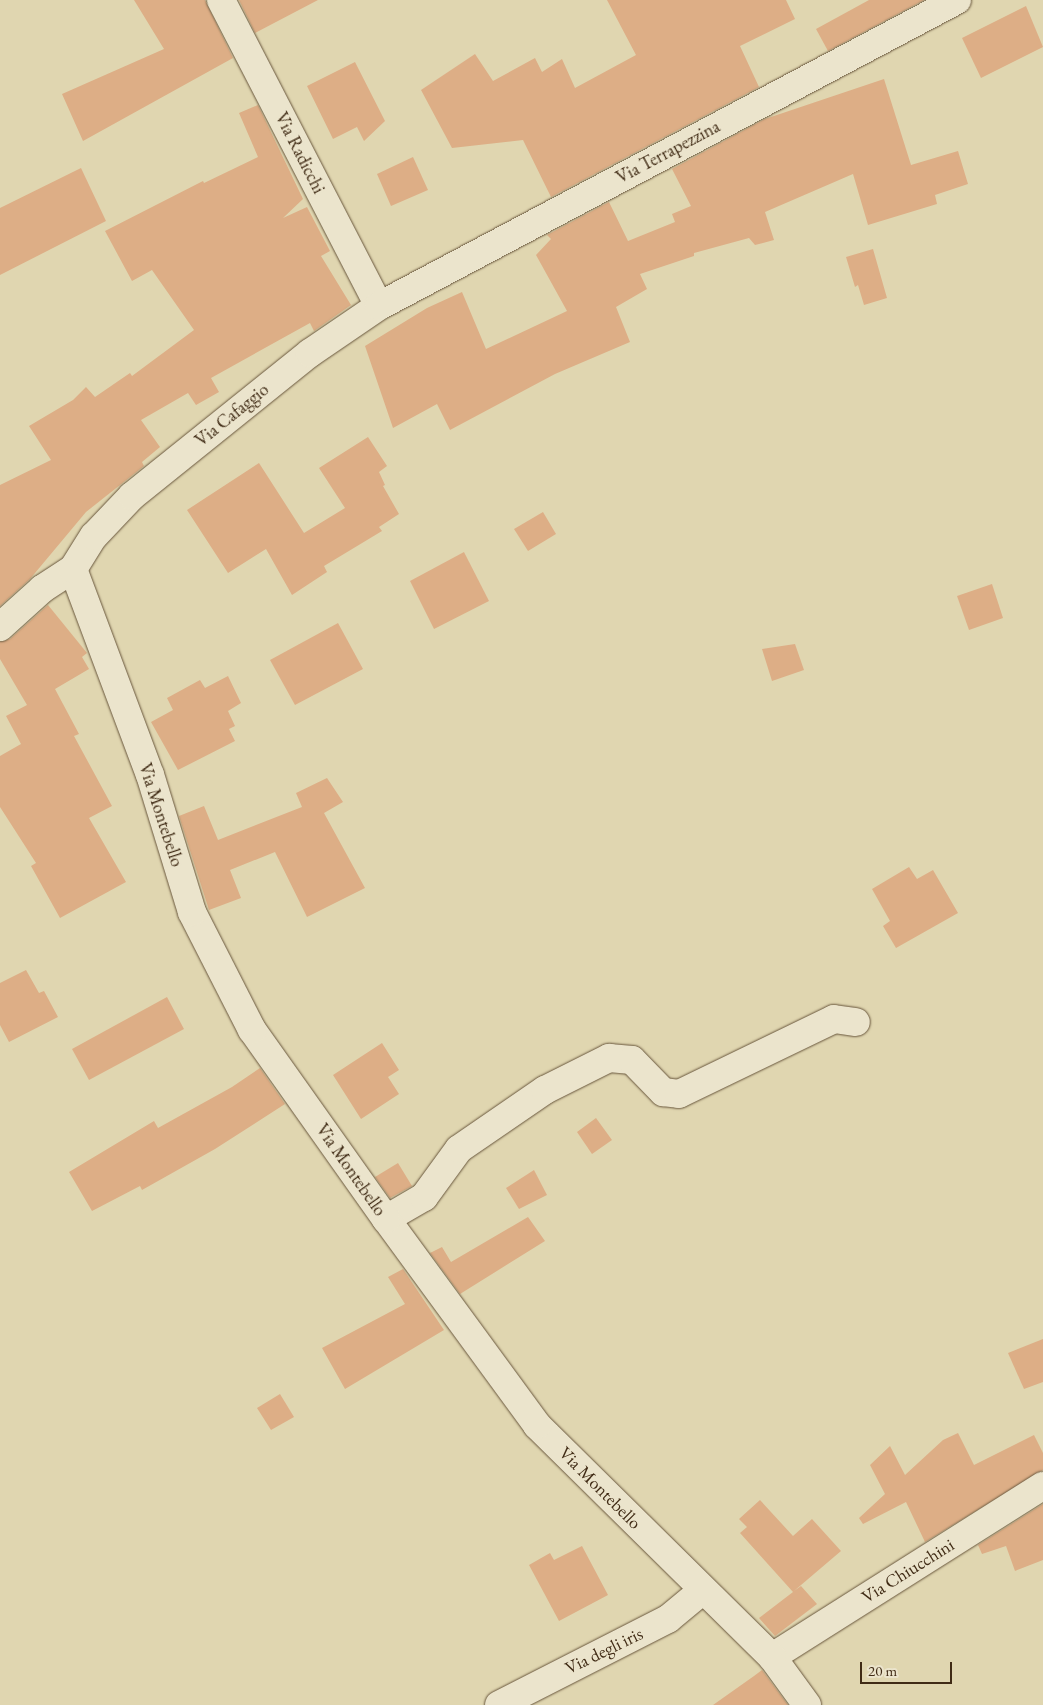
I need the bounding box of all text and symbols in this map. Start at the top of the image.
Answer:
street label: Via Radicchi [270,109,330,197]
street label: Via Terrapezzina [612,116,724,188]
street label: Via Cafaggio [191,379,273,451]
street label: Via Montebello [134,760,188,870]
street label: Via Montebello [311,1120,391,1220]
street label: Via Montebello [554,1442,646,1534]
street label: Via Chiucchini [858,1534,958,1608]
street label: Via degli iris [562,1623,646,1679]
scale bar [863,1652,956,1684]
text: 20 m [868,1661,897,1680]

